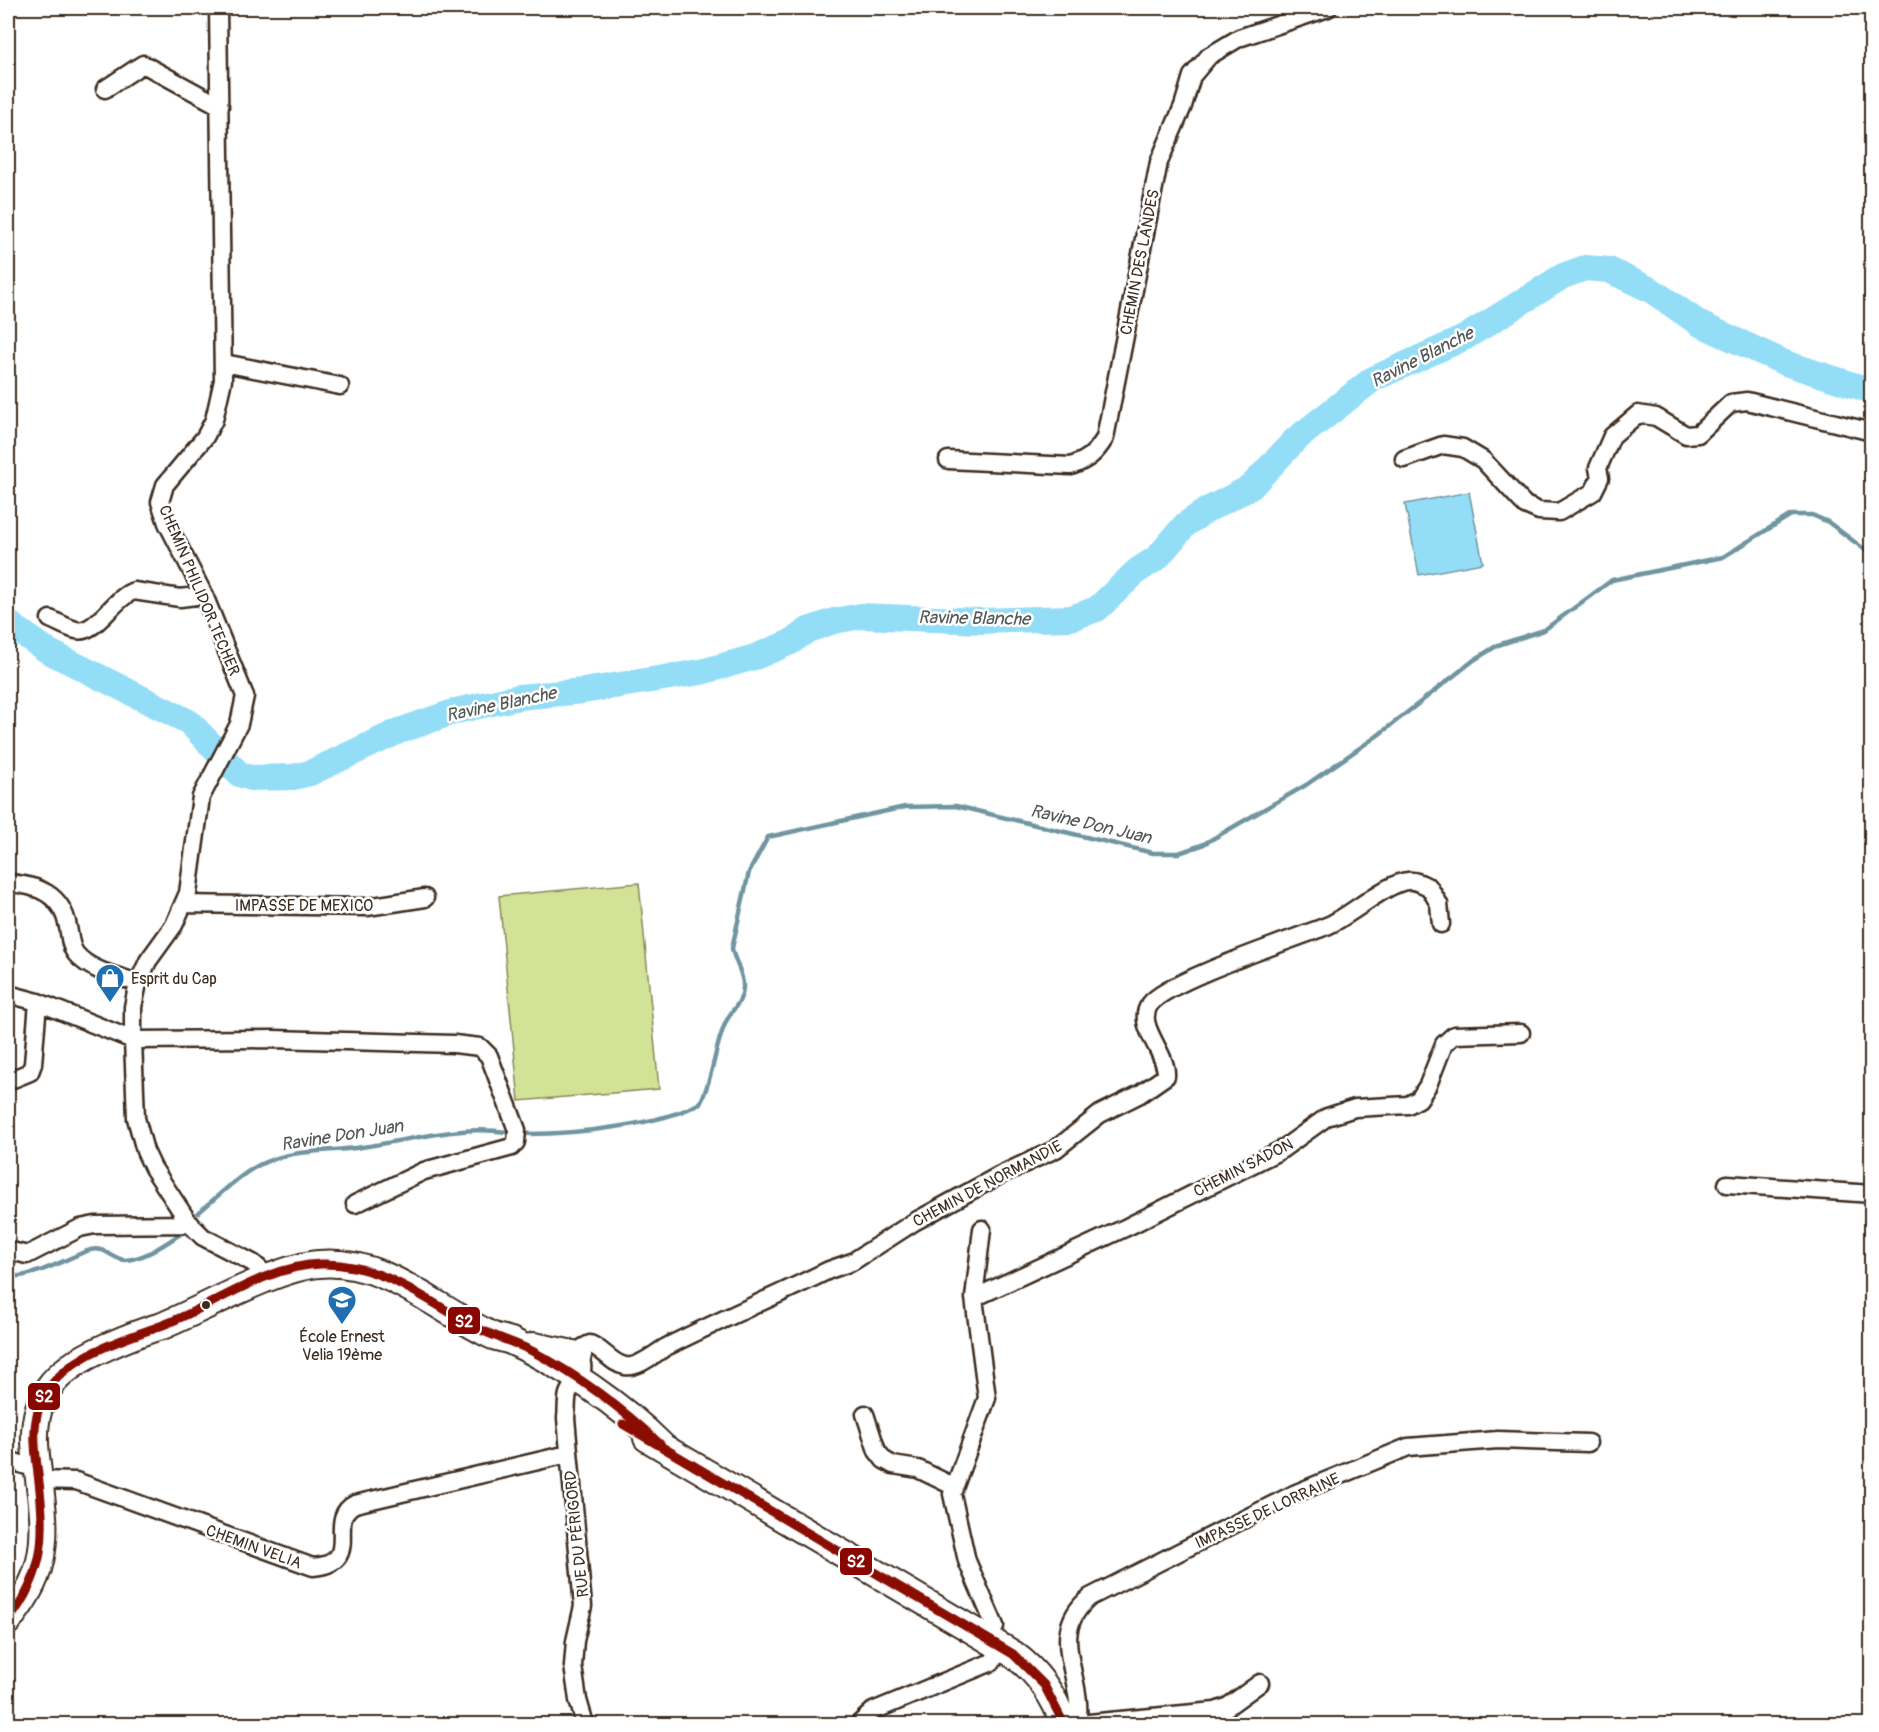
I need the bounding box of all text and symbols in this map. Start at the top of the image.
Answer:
street label: CHEMIN DES LANDES [1116,188,1164,337]
water label: Ravine Blanche [1367,321,1479,393]
street label: CHEMIN PHILIDOR TECHER [154,502,244,679]
water label: Ravine Blanche [918,606,1032,631]
water label: Ravine Blanche [444,681,560,727]
water label: Ravine Don Juan [1028,799,1154,850]
street label: IMPASSE DE MEXICO [235,896,373,916]
shop icon: Esprit du Cap [94,962,126,1004]
place label: Esprit du Cap [131,969,217,989]
water label: Ravine Don Juan [279,1114,406,1157]
street label: CHEMIN SADON [1190,1134,1297,1202]
street label: CHEMIN DE NORMANDIE [909,1136,1066,1232]
school or university icon: École Ernest Velia 19ème [326,1284,358,1326]
unlabelled marker [200,1299,212,1311]
line badge: S2 [447,1306,481,1335]
text: S2 [455,1312,473,1332]
place label: École Ernest Velia 19ème [299,1327,385,1365]
line badge: S2 [27,1382,61,1411]
text: S2 [35,1387,53,1407]
street label: IMPASSE DE LORRAINE [1192,1469,1343,1553]
street label: RUE DU PÉRIGORD [560,1470,594,1598]
street label: CHEMIN VELIA [203,1520,304,1574]
line badge: S2 [839,1547,873,1576]
text: S2 [847,1552,865,1572]

